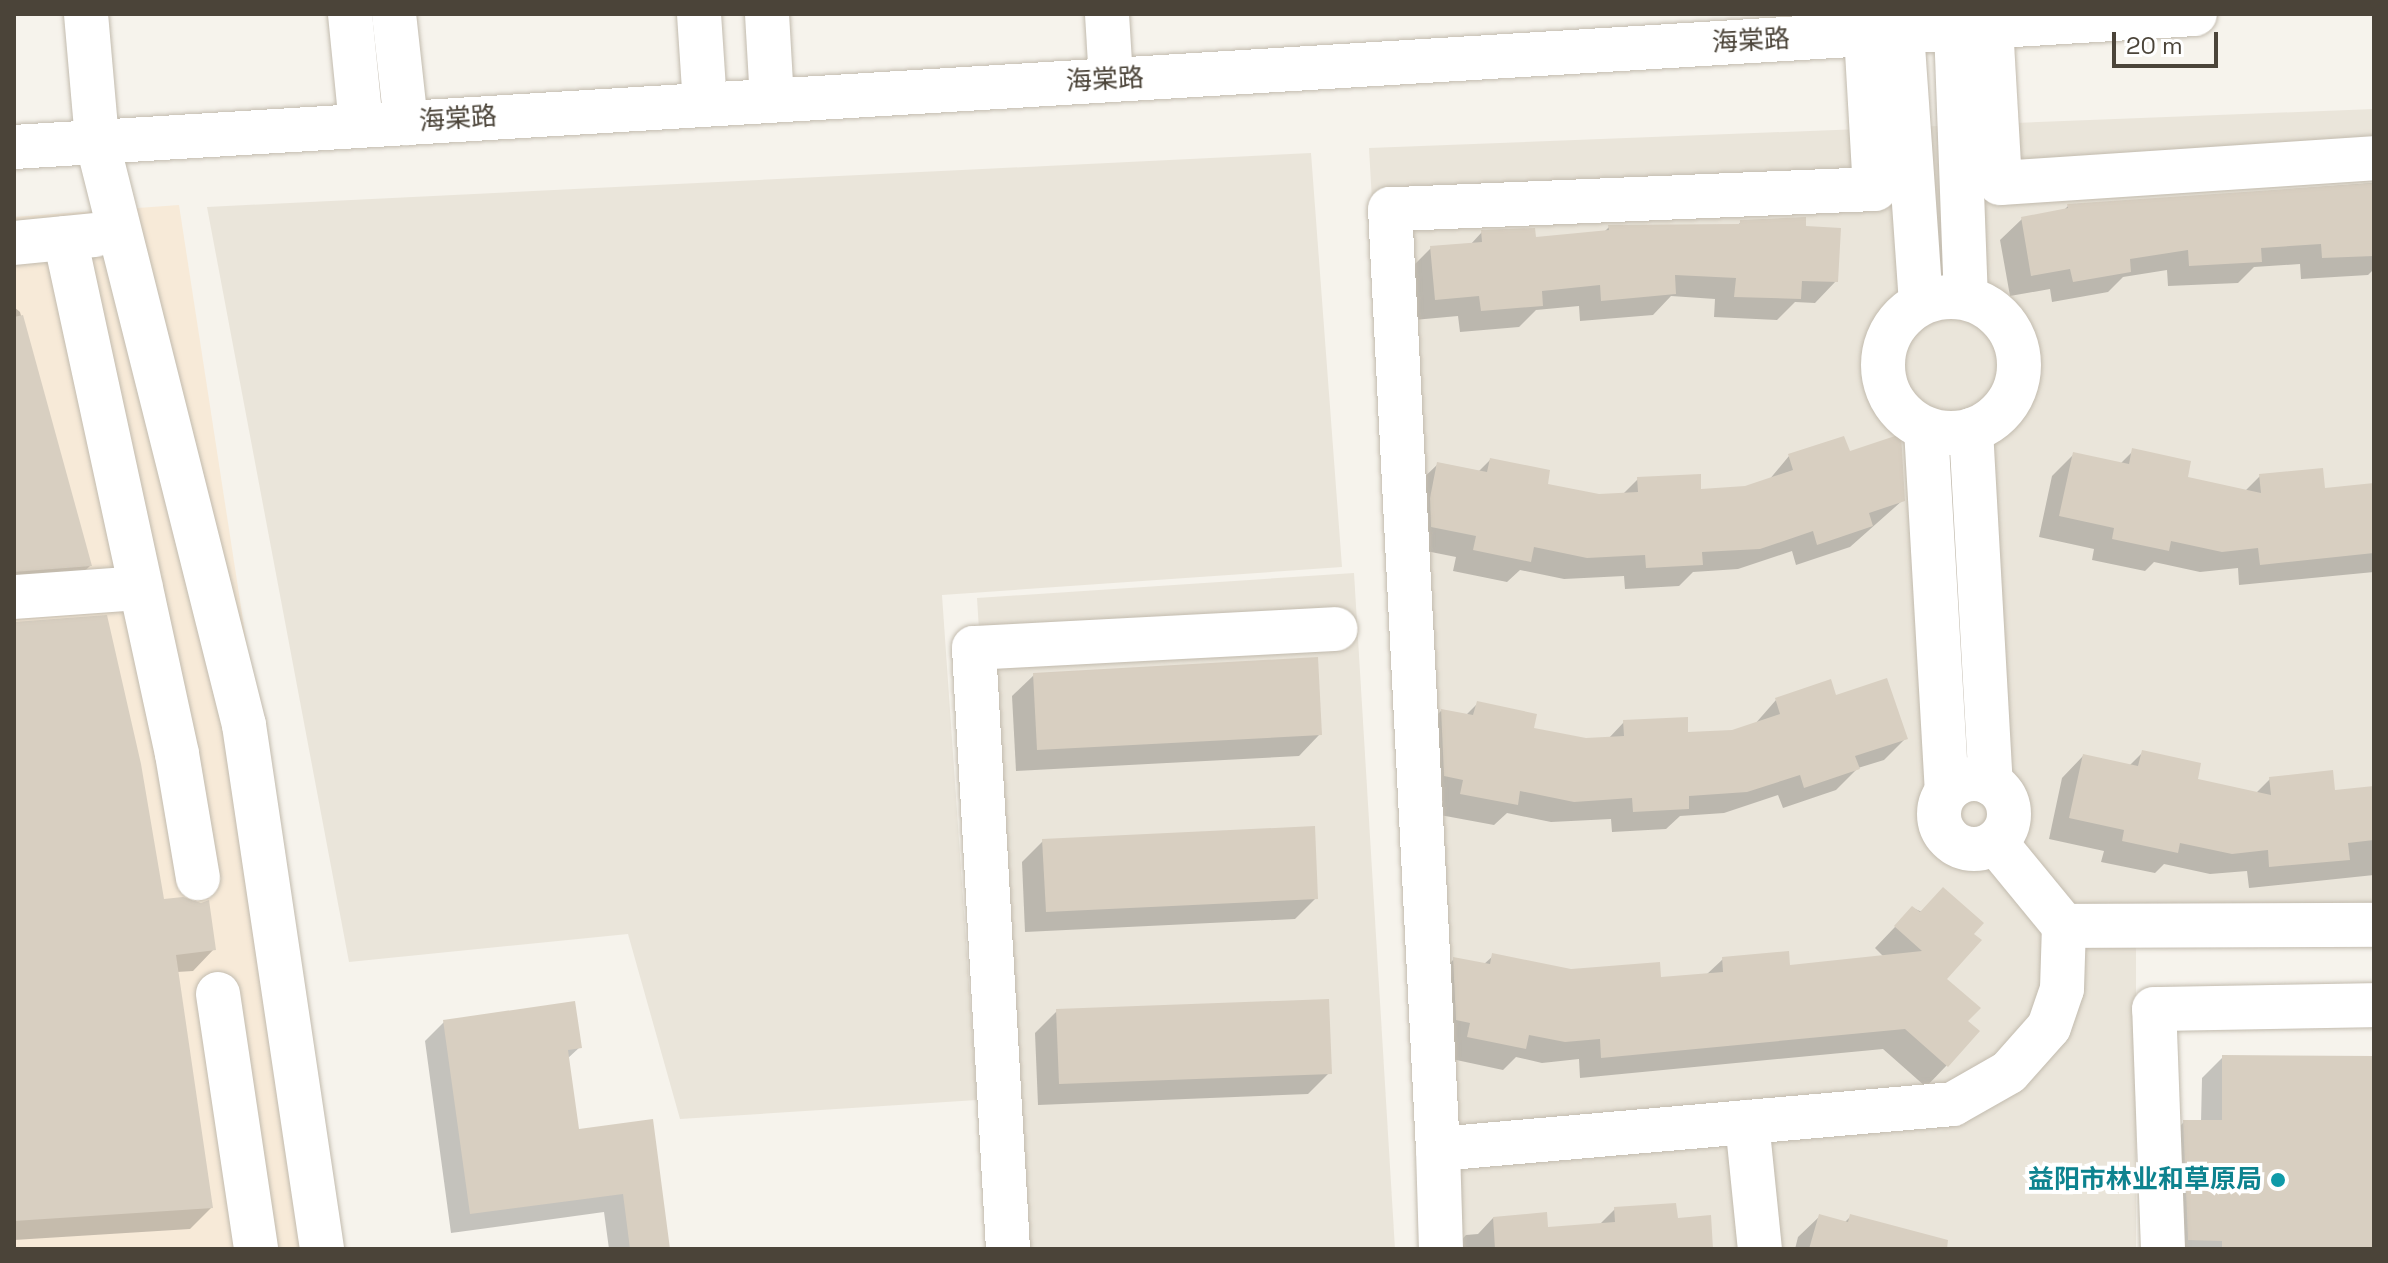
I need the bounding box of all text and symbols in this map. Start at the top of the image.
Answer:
scale bar [2116,16,2222,66]
street label: 海棠路 [1711,23,1791,59]
text: 20 m [2126,30,2183,61]
street label: 海棠路 [1065,62,1145,98]
street label: 海棠路 [418,101,498,137]
place label: 益阳市林业和草原局 [2028,1164,2262,1196]
marker: 益阳市林业和草原局 [2269,1171,2287,1189]

